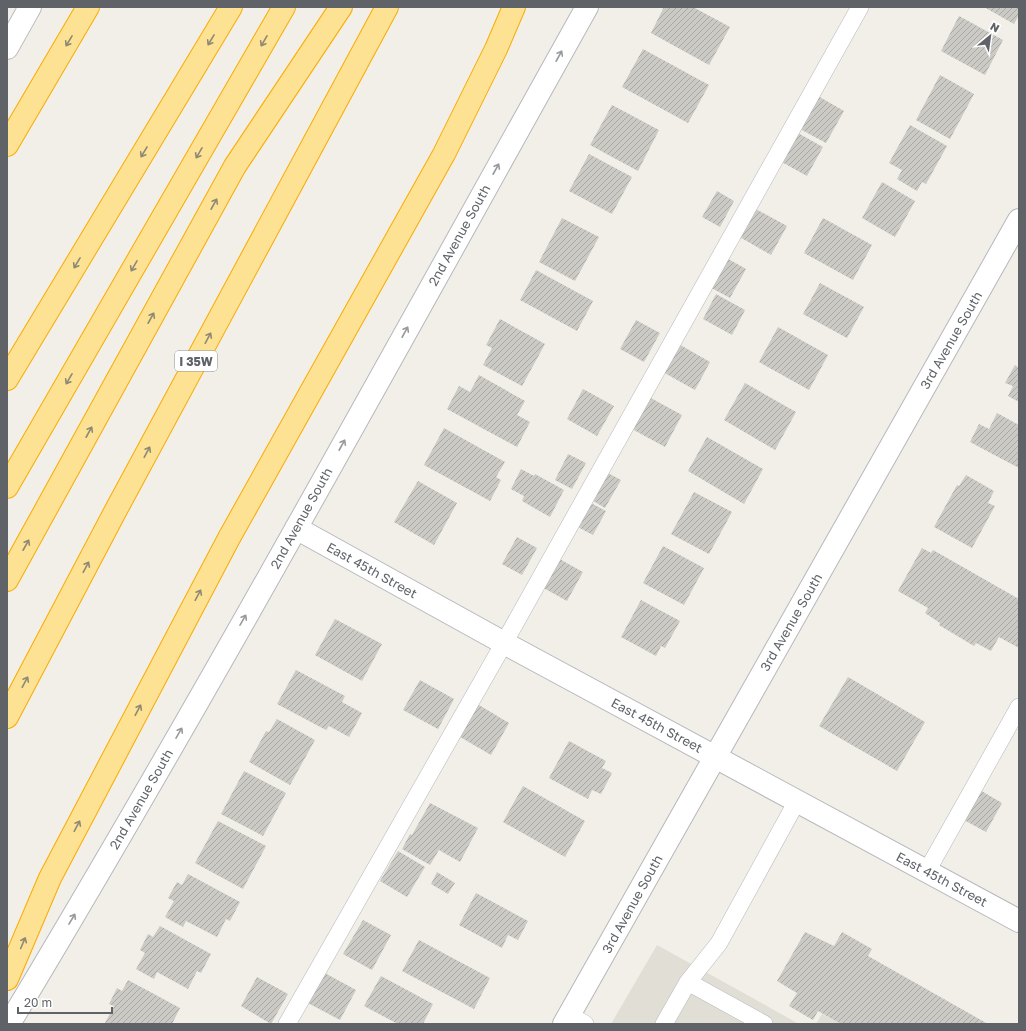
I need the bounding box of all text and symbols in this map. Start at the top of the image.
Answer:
north arrow [970,16,1010,56]
text: N [988,19,1002,35]
one-way arrow [206,34,214,46]
one-way arrow [64,35,72,47]
one-way arrow [260,35,268,47]
one-way arrow [556,50,564,62]
one-way arrow [139,146,147,158]
one-way arrow [195,147,203,159]
one-way arrow [493,163,500,175]
street label: 2nd Avenue South [425,182,493,288]
one-way arrow [211,198,219,210]
one-way arrow [72,257,80,269]
one-way arrow [130,260,138,272]
street label: 3rd Avenue South [917,288,985,392]
one-way arrow [148,312,156,324]
one-way arrow [402,326,410,338]
one-way arrow [205,332,213,344]
road number: I 35W [175,351,217,371]
one-way arrow [65,373,73,385]
one-way arrow [85,426,93,438]
one-way arrow [339,439,346,451]
one-way arrow [143,446,151,458]
street label: 2nd Avenue South [267,465,335,571]
street label: East 45th Street [324,539,420,601]
one-way arrow [22,540,30,552]
one-way arrow [82,561,90,573]
street label: 3rd Avenue South [757,570,825,674]
one-way arrow [195,590,203,602]
one-way arrow [240,614,248,626]
one-way arrow [22,676,29,688]
street label: East 45th Street [609,694,705,756]
one-way arrow [135,705,142,717]
one-way arrow [175,727,183,739]
street label: 2nd Avenue South [106,746,176,852]
one-way arrow [74,820,82,832]
street label: East 45th Street [894,848,990,910]
street label: 3rd Avenue South [598,852,666,956]
one-way arrow [69,913,77,925]
one-way arrow [19,938,27,950]
scale bar [18,989,112,1015]
text: 20 m [24,995,52,1010]

